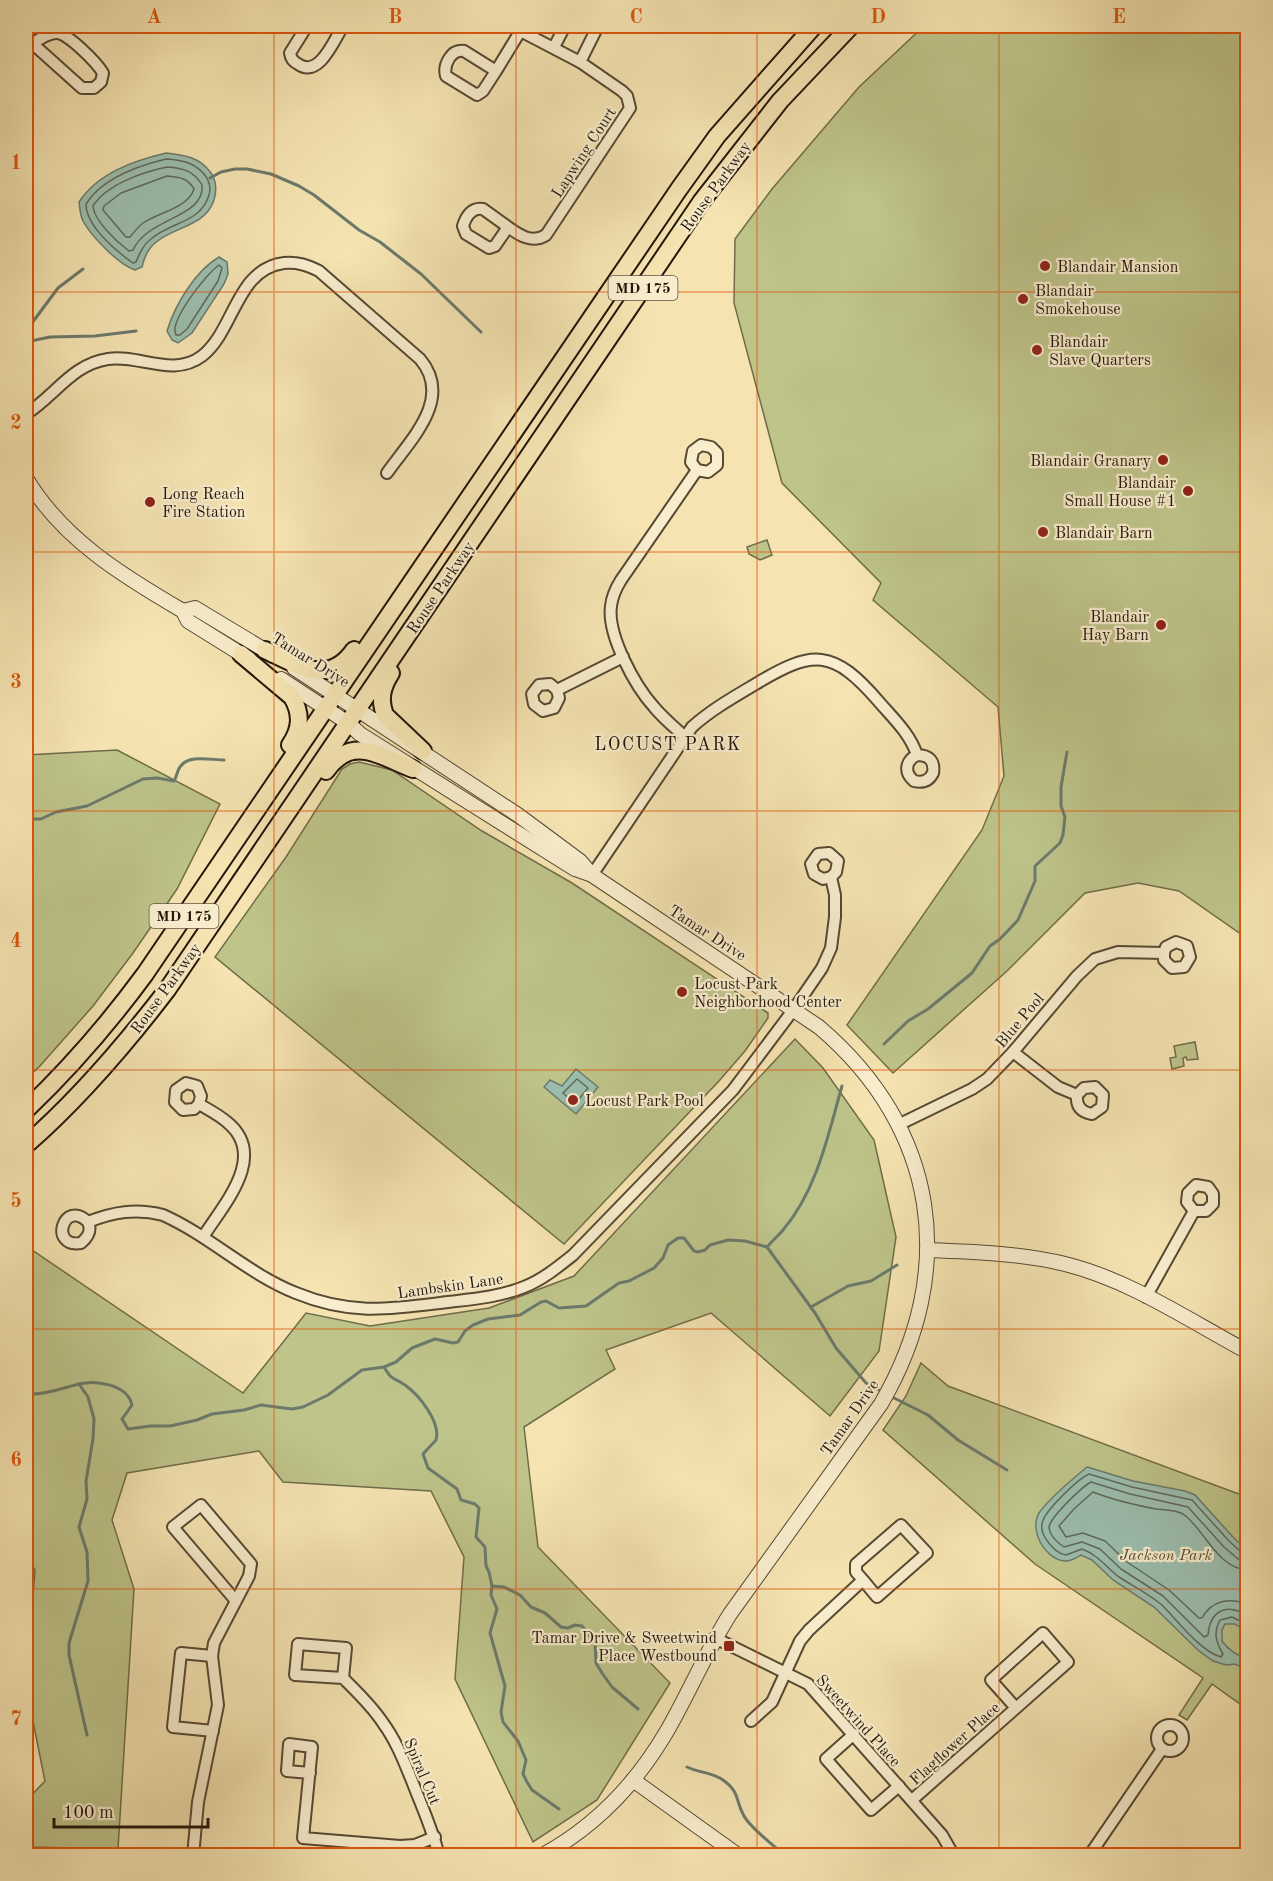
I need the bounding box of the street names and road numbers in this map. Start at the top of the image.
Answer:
street label: Lapwing Court [550,105,620,201]
street label: Rouse Parkway [678,138,755,235]
road number: MD 175 [608,276,678,300]
street label: Rouse Parkway [405,539,479,637]
street label: Tamar Drive [268,630,352,691]
street label: Tamar Drive [665,903,748,965]
road number: MD 175 [150,904,219,928]
street label: Rouse Parkway [128,940,205,1037]
street label: Blue Pool [993,991,1048,1052]
street label: Lambskin Lane [396,1272,504,1302]
street label: Tamar Drive [819,1377,883,1459]
street label: Sweetwind Place [812,1672,903,1770]
street label: Flagflower Place [907,1700,1004,1789]
street label: Spiral Cut [400,1736,442,1808]

